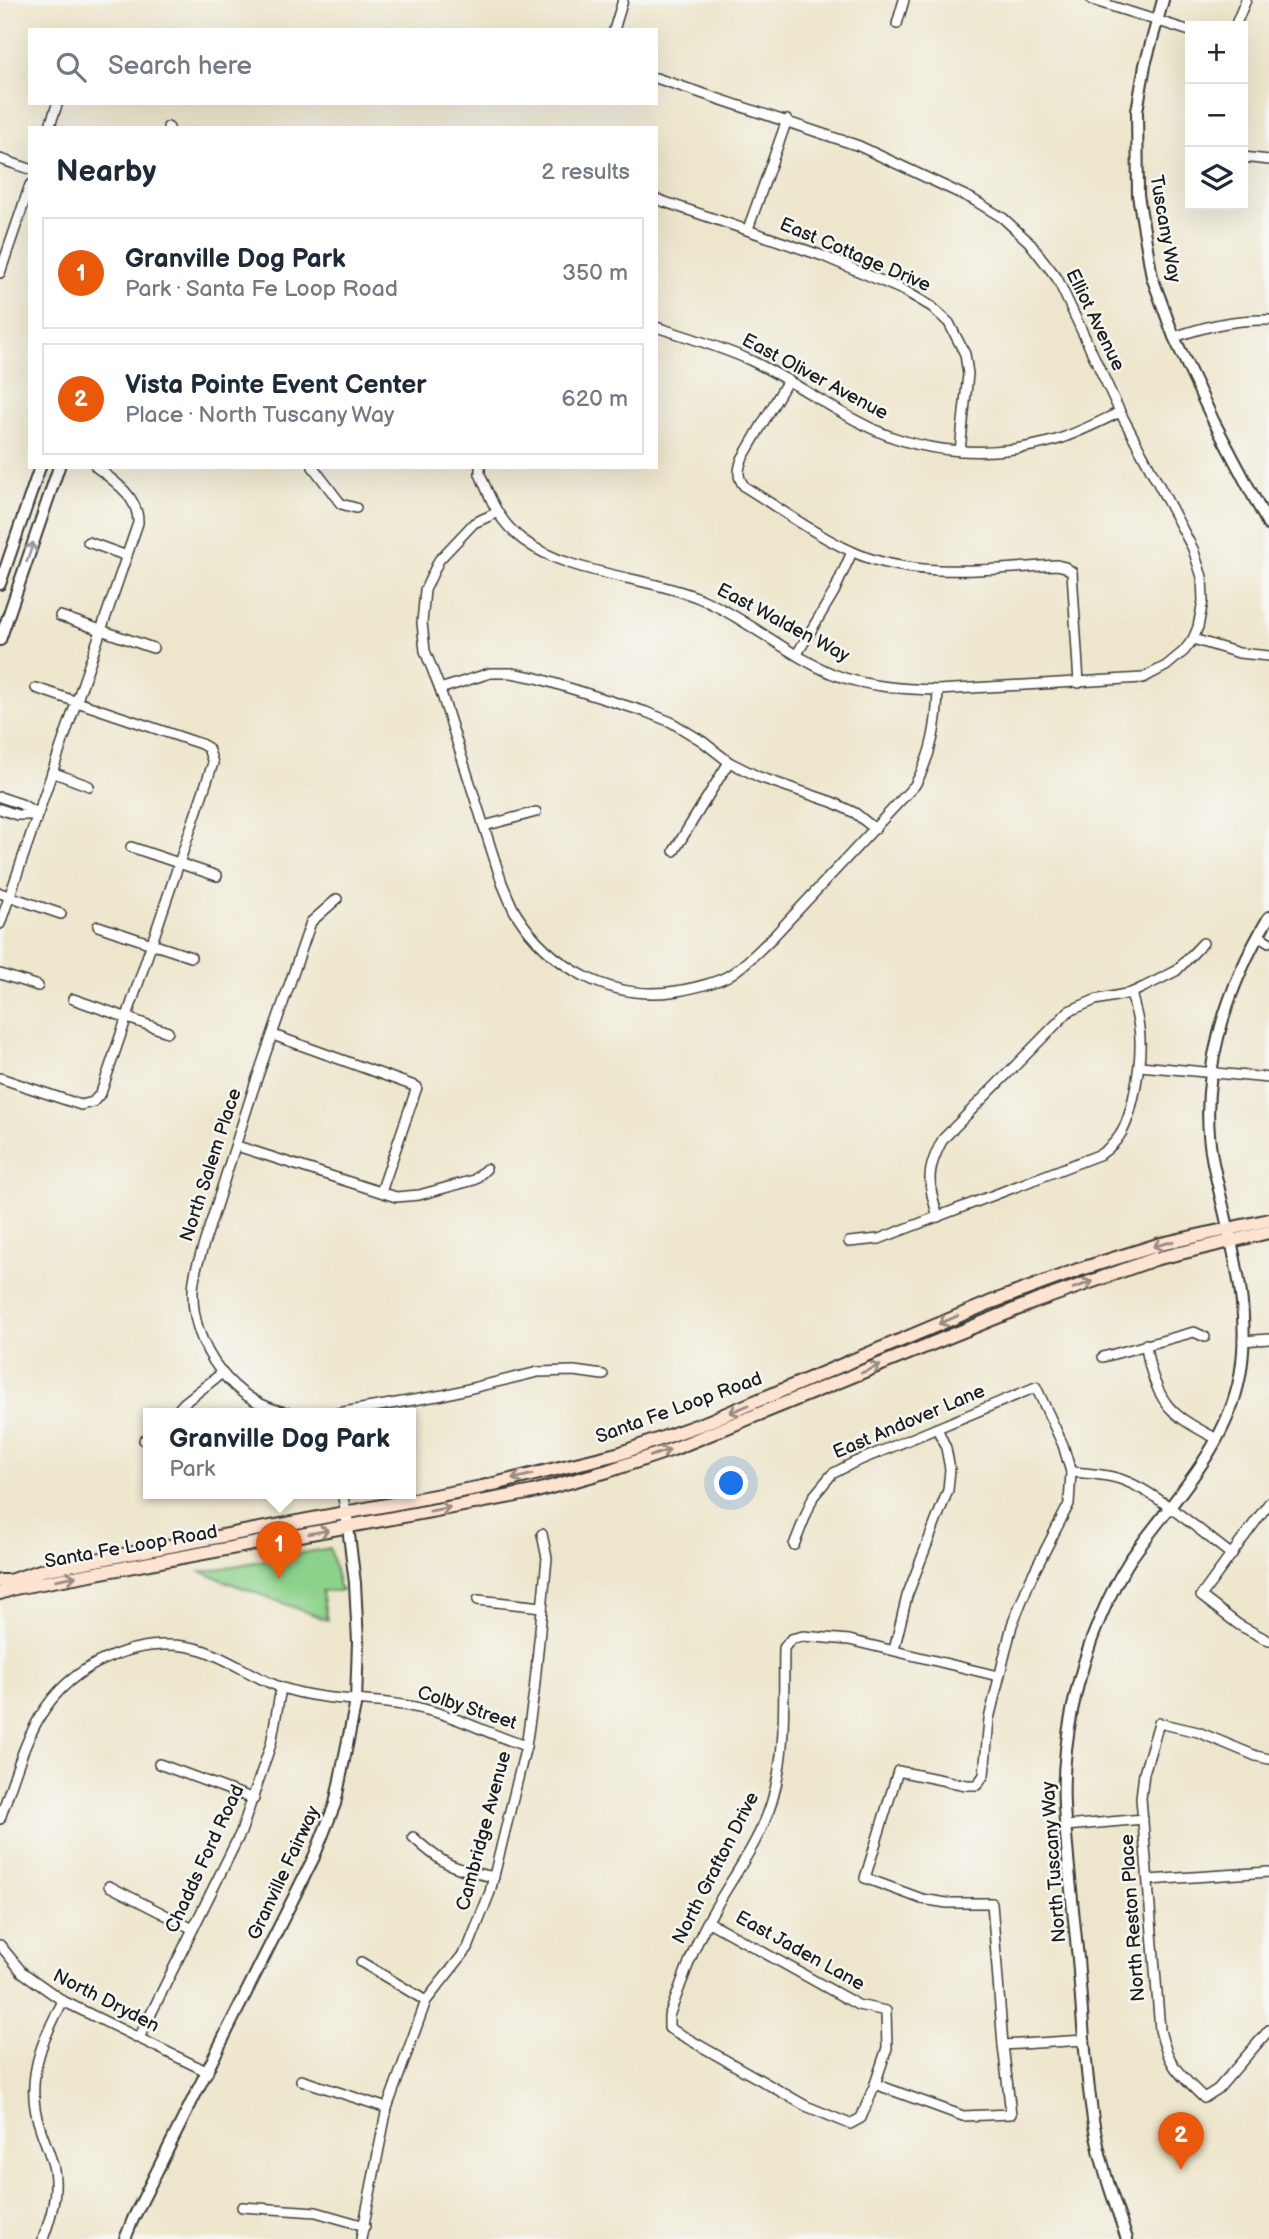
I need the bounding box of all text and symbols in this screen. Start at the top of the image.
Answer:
map controls [1185,21,1248,210]
button: + [1185,21,1248,84]
search box [28,28,658,105]
icon: search [52,48,90,86]
text: Search here [108,51,252,82]
button: − [1185,84,1248,147]
button: layers [1185,147,1248,210]
text: Nearby [56,154,156,190]
text: 2 results [541,158,630,186]
street label: Tuscany Way [1144,173,1186,285]
street label: East Cottage Drive [776,213,934,297]
text: Granville Dog Park [125,244,346,275]
text: 1 [76,259,86,287]
text: 350 m [562,259,628,287]
street label: Elliot Avenue [1060,265,1130,375]
text: Park · Santa Fe Loop Road [125,275,398,303]
street label: East Oliver Avenue [738,329,892,425]
text: Vista Pointe Event Center [125,370,427,401]
text: 2 [74,385,88,413]
text: 620 m [562,385,628,413]
text: Place · North Tuscany Way [125,401,394,429]
one-way arrow [24,541,37,563]
street label: East Walden Way [713,578,854,668]
street label: North Salem Place [175,1085,247,1245]
one-way arrow [1152,1238,1174,1251]
one-way arrow [1071,1277,1093,1290]
one-way arrow [938,1315,960,1328]
one-way arrow [860,1361,882,1374]
street label: Santa Fe Loop Road [593,1367,765,1449]
street label: East Andover Lane [830,1380,988,1464]
one-way arrow [729,1403,750,1416]
popup [143,1408,416,1499]
text: Granville Dog Park [169,1424,390,1455]
one-way arrow [649,1446,671,1458]
text: Park [169,1455,215,1483]
your location [714,1466,748,1500]
one-way arrow [511,1471,534,1484]
one-way arrow [428,1502,451,1516]
street label: Santa Fe Loop Road [43,1520,219,1574]
pin: 1 [256,1521,302,1579]
one-way arrow [307,1524,329,1538]
one-way arrow [54,1571,77,1584]
street label: Colby Street [414,1681,520,1735]
street label: Cambridge Avenue [452,1749,516,1913]
street label: North Tuscany Way [1037,1780,1071,1944]
street label: Chadds Ford Road [161,1781,249,1937]
street label: North Grafton Drive [668,1788,764,1948]
street label: Granville Fairway [243,1802,325,1944]
street label: North Reston Place [1116,1833,1150,2003]
street label: East Jaden Lane [731,1906,869,1996]
street label: North Dryden [49,1964,163,2038]
pin: 2 [1158,2112,1204,2170]

